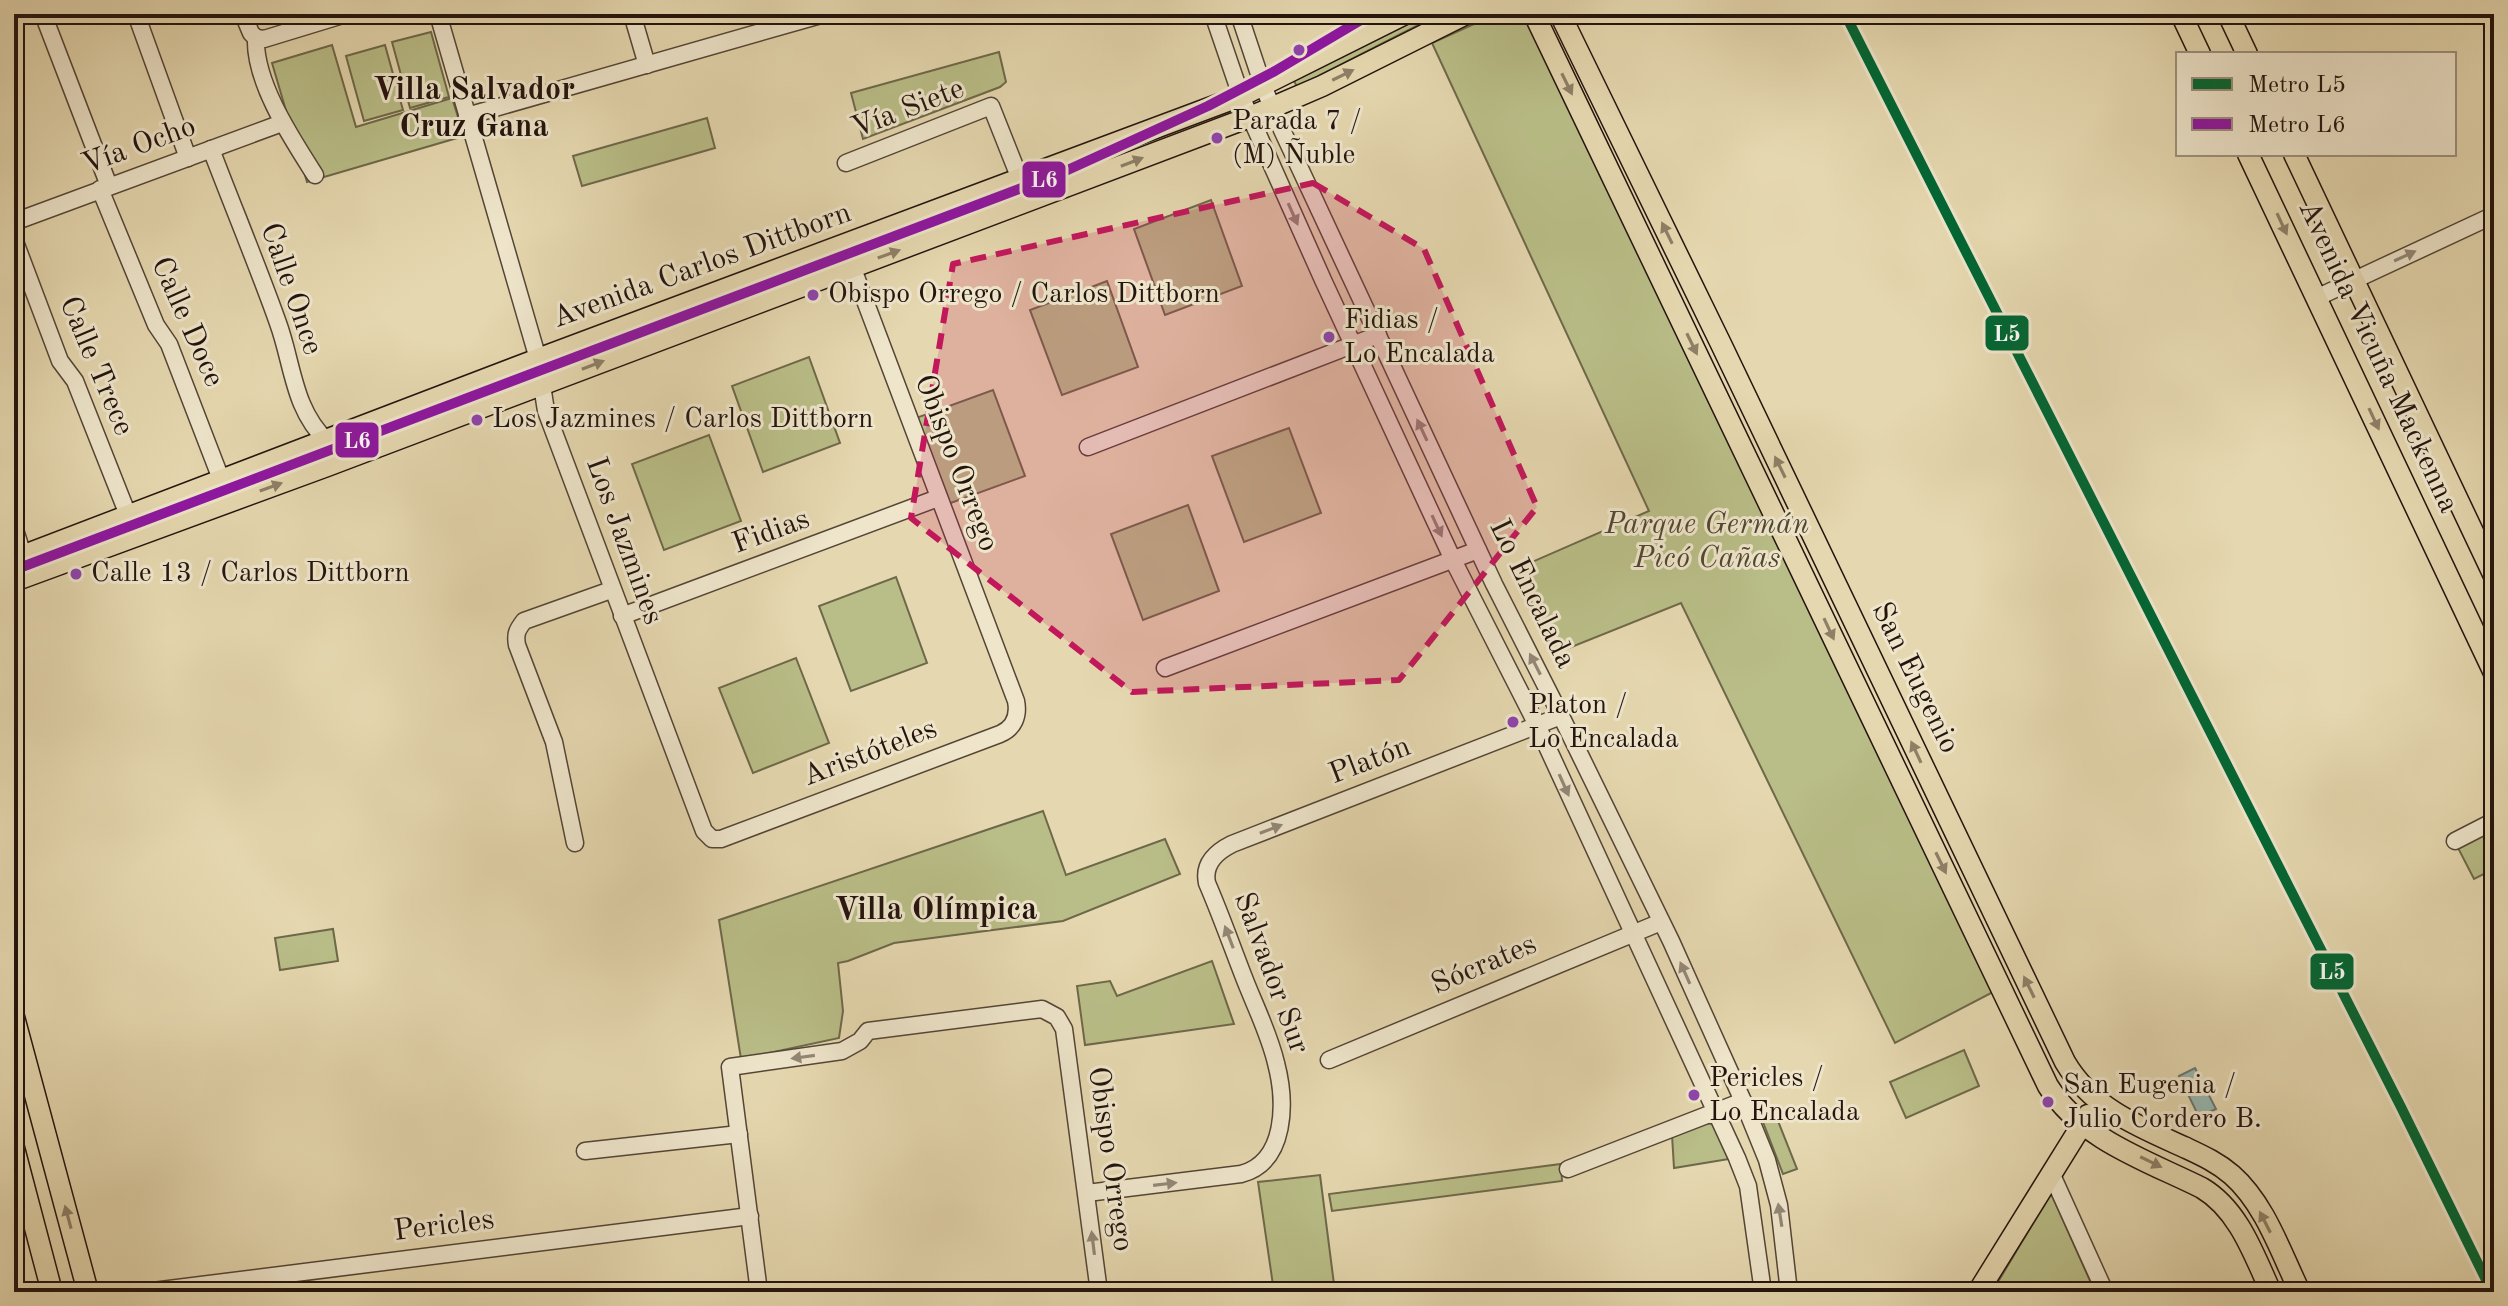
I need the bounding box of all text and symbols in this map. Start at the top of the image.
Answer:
unlabelled marker [1291,42,1307,58]
legend [2176,52,2456,156]
one-way arrow [1332,68,1355,82]
one-way arrow [1561,73,1574,96]
street label: Vía Siete [848,74,968,144]
text: Metro L5 [2248,74,2346,98]
district label: Villa Salvador Cruz Gana [373,75,575,144]
place label: Parada 7 / (M) Ñuble [1232,108,1362,170]
street label: Vía Ocho [78,112,200,180]
text: Metro L6 [2248,114,2346,138]
marker: Parada 7 / (M) Ñuble [1209,130,1225,146]
one-way arrow [1120,155,1144,168]
line badge: L6 [1021,160,1067,199]
text: L6 [1030,170,1058,192]
street label: Avenida Vicuña Mackenna [2292,196,2464,518]
street label: Avenida Carlos Dittborn [549,198,855,334]
one-way arrow [1286,202,1300,226]
one-way arrow [2275,213,2288,236]
street label: Calle Once [254,219,328,359]
one-way arrow [1660,221,1674,244]
one-way arrow [877,248,901,260]
one-way arrow [2393,249,2417,263]
street label: Calle Doce [145,253,229,391]
place label: Obispo Orrego / Carlos Dittborn [828,281,1220,309]
marker: Obispo Orrego / Carlos Dittborn [805,287,821,303]
street label: Calle Trece [53,292,139,440]
place label: Fidias / Lo Encalada [1344,307,1495,369]
line badge: L5 [1984,314,2030,352]
text: L5 [1993,324,2021,346]
marker: Fidias / Lo Encalada [1321,329,1337,345]
one-way arrow [1685,332,1699,356]
one-way arrow [581,358,605,371]
street label: Obispo Orrego [909,370,1003,556]
place label: Los Jazmines / Carlos Dittborn [492,406,873,434]
one-way arrow [2367,408,2381,431]
marker: Los Jazmines / Carlos Dittborn [469,412,485,428]
one-way arrow [1415,418,1429,442]
line badge: L6 [334,421,380,459]
text: L6 [343,431,371,453]
street label: Los Jazmines [580,453,668,629]
one-way arrow [1773,455,1787,479]
one-way arrow [259,480,283,493]
street label: Fidias [728,504,814,560]
park label: Parque Germán Picó Cañas [1604,510,1809,574]
one-way arrow [1430,515,1444,538]
street label: Lo Encalada [1483,515,1581,673]
place label: Calle 13 / Carlos Dittborn [91,560,410,588]
marker: Calle 13 / Carlos Dittborn [68,566,84,582]
street label: San Eugenio [1866,598,1964,758]
one-way arrow [1822,617,1836,640]
one-way arrow [1528,653,1542,676]
place label: Platon / Lo Encalada [1528,692,1679,754]
street label: Aristóteles [799,714,941,792]
marker: Platon / Lo Encalada [1505,714,1521,730]
street label: Platón [1325,732,1415,790]
one-way arrow [1909,740,1923,764]
one-way arrow [1557,773,1571,797]
one-way arrow [1260,822,1284,835]
one-way arrow [1934,852,1948,875]
street label: Salvador Sur [1228,888,1314,1058]
district label: Villa Olímpica [835,895,1037,927]
one-way arrow [1222,925,1235,949]
street label: Sócrates [1427,930,1541,1000]
line badge: L5 [2309,952,2355,991]
one-way arrow [1679,962,1692,985]
text: L5 [2318,962,2346,984]
one-way arrow [2022,975,2036,998]
one-way arrow [790,1051,815,1064]
street label: Obispo Orrego [1082,1064,1138,1254]
place label: Pericles / Lo Encalada [1709,1065,1860,1127]
place label: San Eugenia / Julio Cordero B. [2063,1072,2262,1134]
marker: Pericles / Lo Encalada [1686,1087,1702,1103]
marker: San Eugenia / Julio Cordero B. [2040,1094,2056,1110]
one-way arrow [2139,1156,2162,1169]
one-way arrow [1153,1178,1178,1191]
one-way arrow [1774,1202,1786,1227]
one-way arrow [61,1204,74,1228]
street label: Pericles [392,1205,496,1247]
one-way arrow [2259,1210,2272,1233]
one-way arrow [1086,1230,1099,1255]

